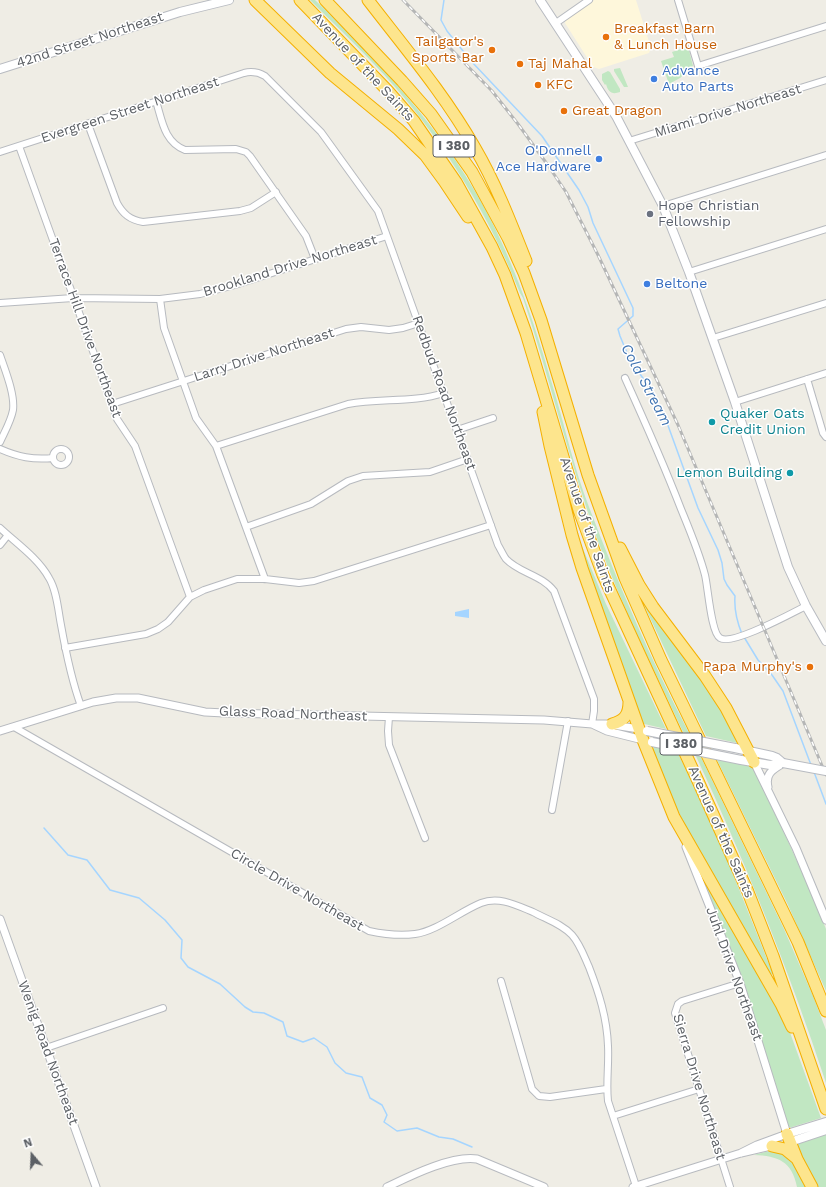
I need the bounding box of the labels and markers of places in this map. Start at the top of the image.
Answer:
place label: Breakfast Barn & Lunch House [614,21,717,54]
marker: Breakfast Barn & Lunch House [601,32,611,42]
place label: Tailgator's Sports Bar [412,34,484,66]
marker: Tailgator's Sports Bar [487,45,497,55]
place label: Taj Mahal [528,56,592,72]
marker: Taj Mahal [515,59,525,69]
place label: Advance Auto Parts [662,63,734,96]
marker: Advance Auto Parts [649,74,659,84]
place label: KFC [546,77,573,93]
marker: KFC [533,80,543,90]
place label: Great Dragon [572,103,662,119]
marker: Great Dragon [559,106,569,116]
place label: O'Donnell Ace Hardware [496,143,591,176]
marker: O'Donnell Ace Hardware [594,154,604,164]
place label: Hope Christian Fellowship [658,198,759,230]
marker: Hope Christian Fellowship [645,209,655,219]
place label: Beltone [655,276,707,292]
marker: Beltone [642,279,652,289]
place label: Quaker Oats Credit Union [720,406,806,438]
marker: Quaker Oats Credit Union [707,417,717,427]
place label: Lemon Building [676,465,782,481]
marker: Lemon Building [785,468,795,478]
place label: Papa Murphy's [703,659,802,675]
marker: Papa Murphy's [805,662,815,672]

